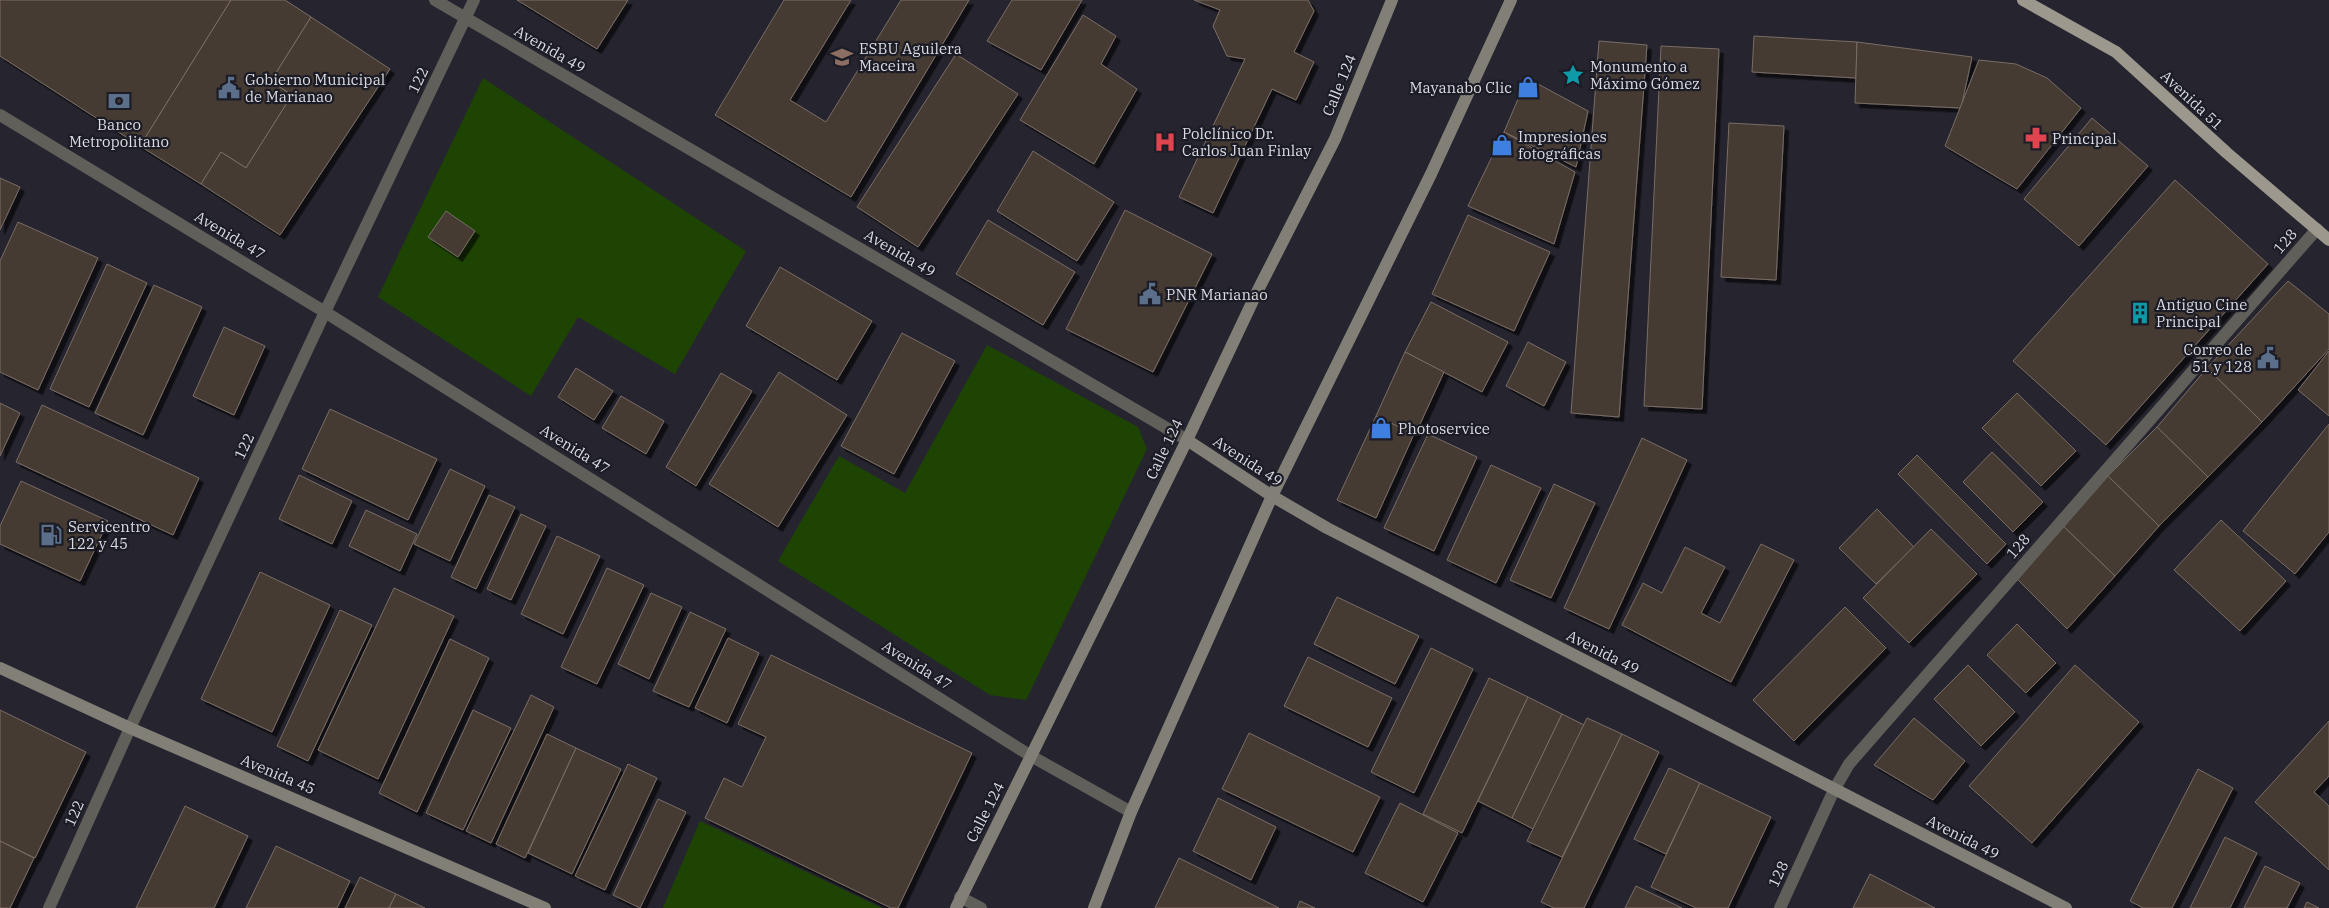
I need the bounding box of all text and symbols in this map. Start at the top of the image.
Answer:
street label: Avenida 49 [511,21,589,77]
place label: ESBU Aguilera Maceira [859,39,962,75]
school or university icon: ESBU Aguilera Maceira [829,44,855,70]
street label: Calle 124 [1318,51,1360,119]
place label: Monumento a Máximo Gómez [1590,57,1700,93]
place icon: Monumento a Máximo Gómez [1560,62,1586,88]
street label: 122 [404,64,432,96]
street label: Avenida 51 [2157,66,2227,134]
place label: Gobierno Municipal de Marianao [245,70,385,106]
shop icon: Mayanabo Clic [1515,74,1541,100]
public building icon: Gobierno Municipal de Marianao [216,75,242,101]
place label: Mayanabo Clic [1409,78,1512,97]
bank icon: Banco Metropolitano [106,88,132,114]
place label: Banco Metropolitano [69,115,169,151]
place label: Polclínico Dr. Carlos Juan Finlay [1182,124,1311,160]
pharmacy icon: Principal [2023,125,2049,151]
place label: Impresiones fotográficas [1518,127,1607,163]
hospital icon: Polclínico Dr. Carlos Juan Finlay [1152,129,1178,155]
place label: Principal [2052,129,2117,148]
shop icon: Impresiones fotográficas [1489,132,1515,158]
street label: Avenida 47 [191,207,269,263]
street label: Avenida 49 [861,225,939,281]
street label: 128 [2269,225,2301,257]
public building icon: PNR Marianao [1137,281,1163,307]
place label: PNR Marianao [1166,285,1268,304]
place label: Antiguo Cine Principal [2156,295,2247,331]
building icon: Antiguo Cine Principal [2127,300,2153,326]
place label: Correo de 51 y 128 [2184,340,2252,376]
public building icon: Correo de 51 y 128 [2255,345,2281,371]
street label: Calle 124 [1141,415,1187,483]
shop icon: Photoservice [1368,415,1394,441]
place label: Photoservice [1398,419,1490,438]
street label: Avenida 47 [537,420,613,478]
street label: 122 [230,430,258,462]
street label: Avenida 49 [1210,432,1286,490]
place label: Servicentro 122 y 45 [68,517,150,553]
fuel station icon: Servicentro 122 y 45 [38,522,64,548]
street label: 128 [2002,530,2034,562]
street label: Avenida 49 [1564,626,1642,678]
street label: Avenida 47 [879,636,955,694]
street label: Avenida 45 [238,750,318,798]
street label: Calle 124 [962,779,1008,845]
street label: 122 [60,797,88,829]
street label: Avenida 49 [1924,811,2002,863]
street label: 128 [1764,858,1792,890]

